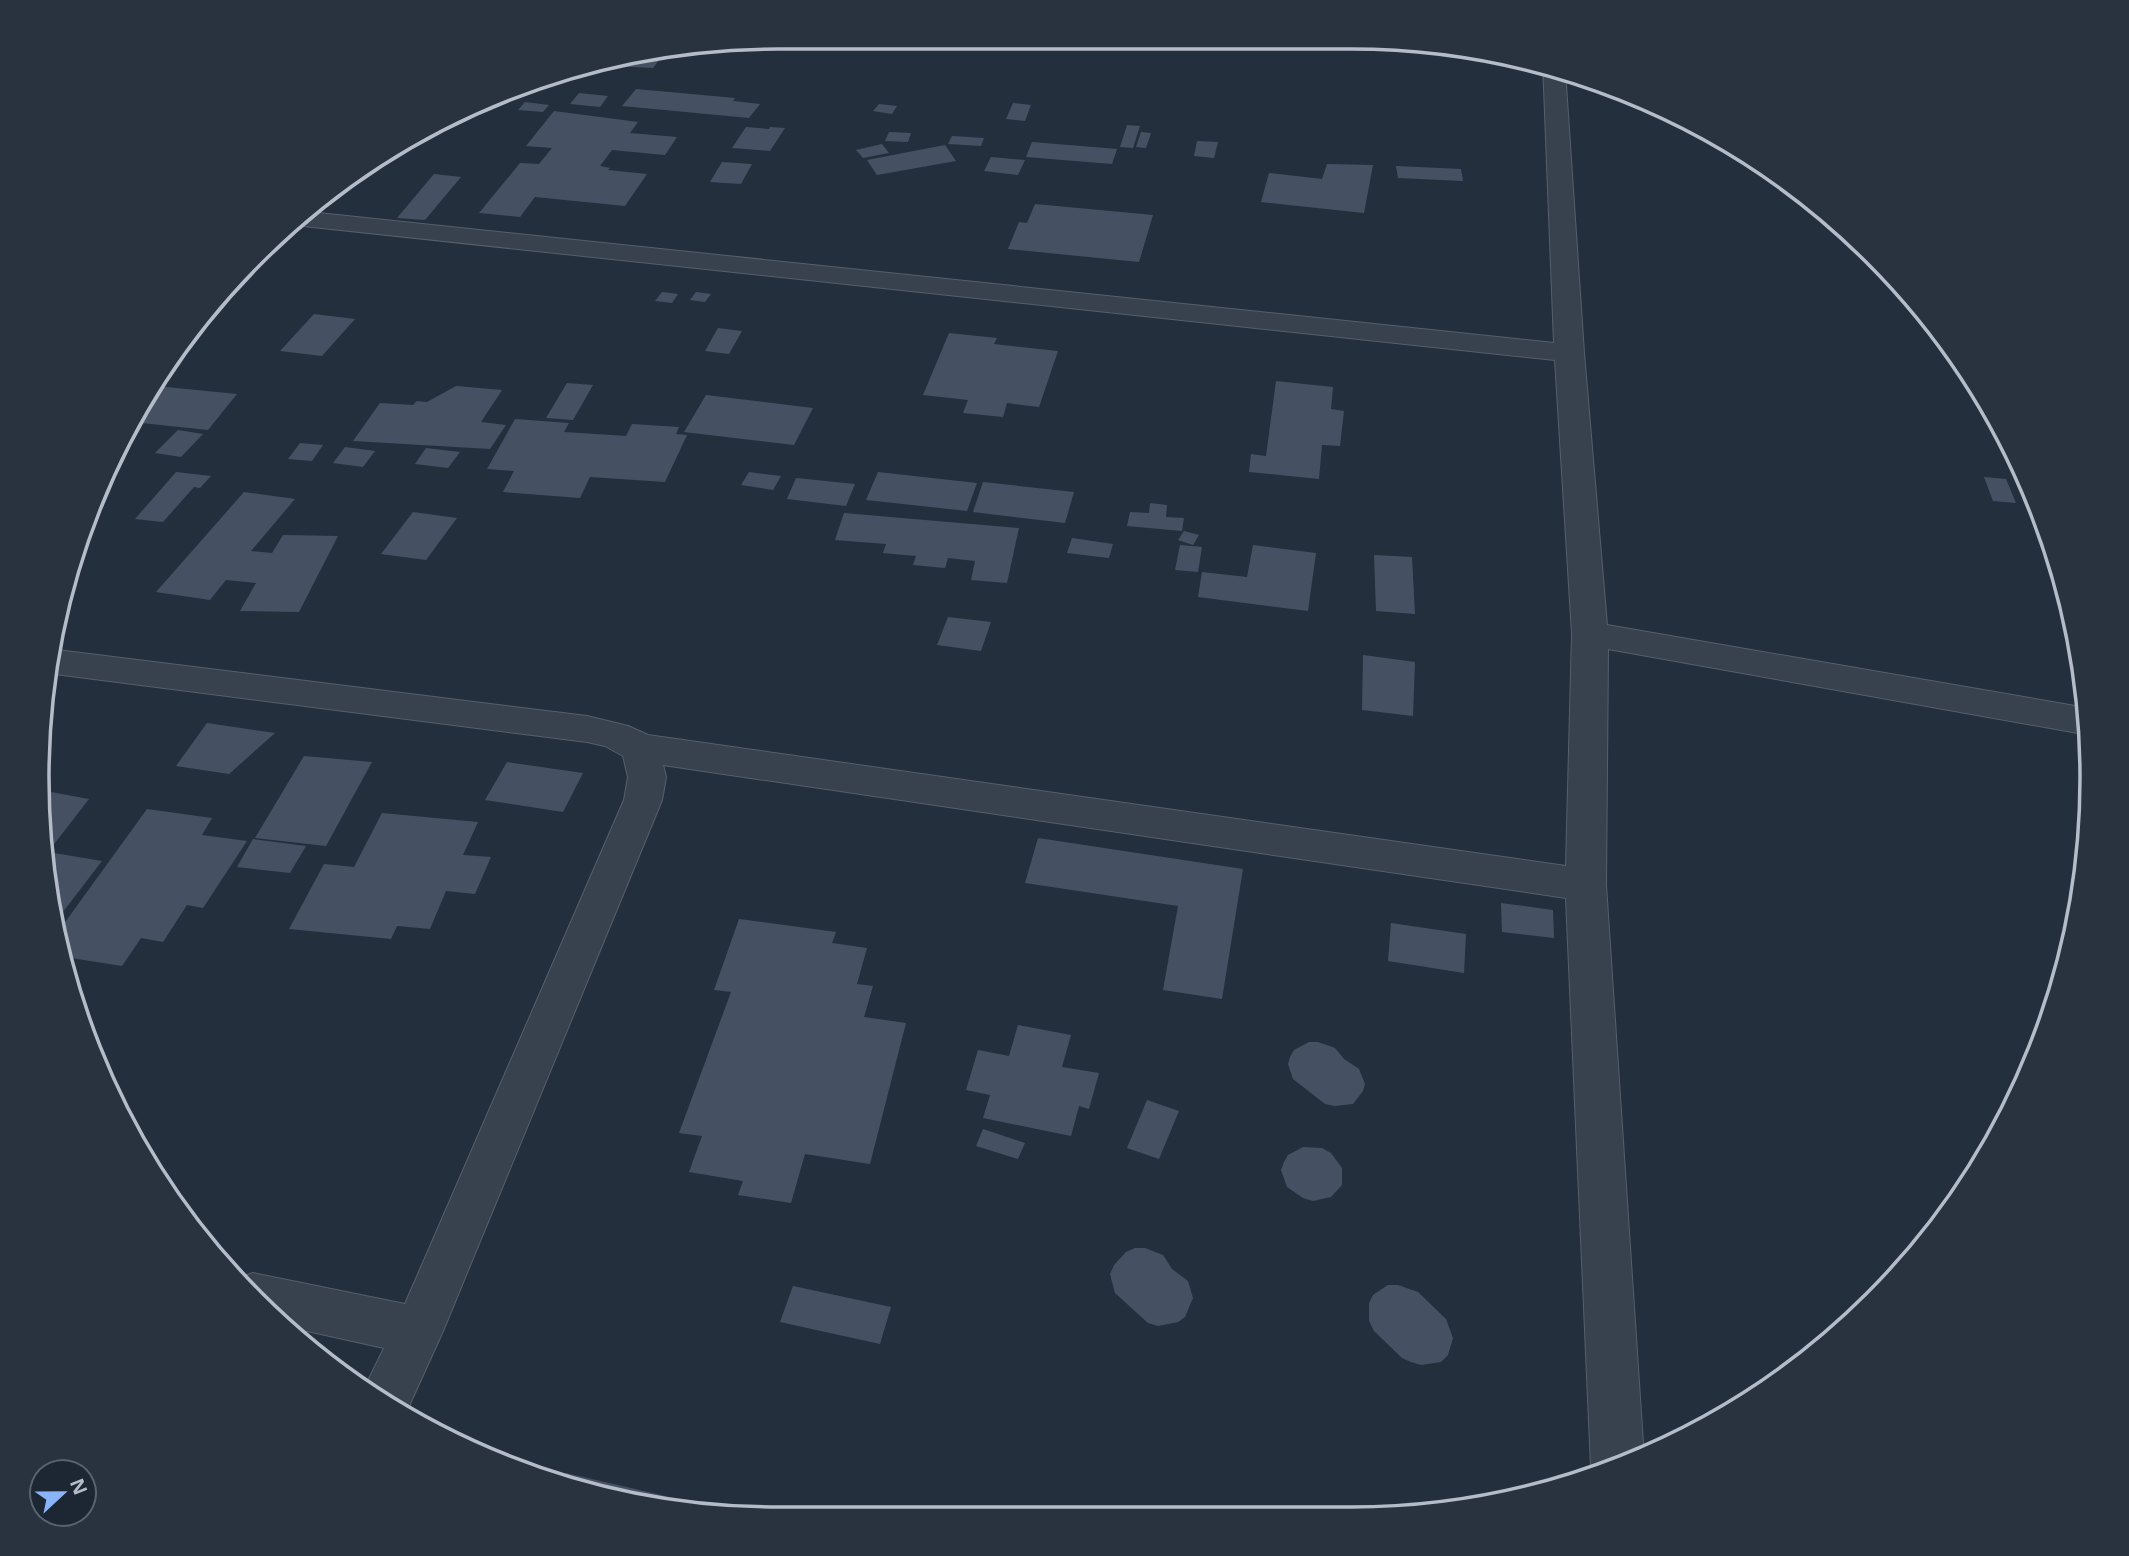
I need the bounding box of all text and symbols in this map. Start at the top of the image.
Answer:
north arrow [28,1458,98,1528]
text: N [64,1475,94,1499]

